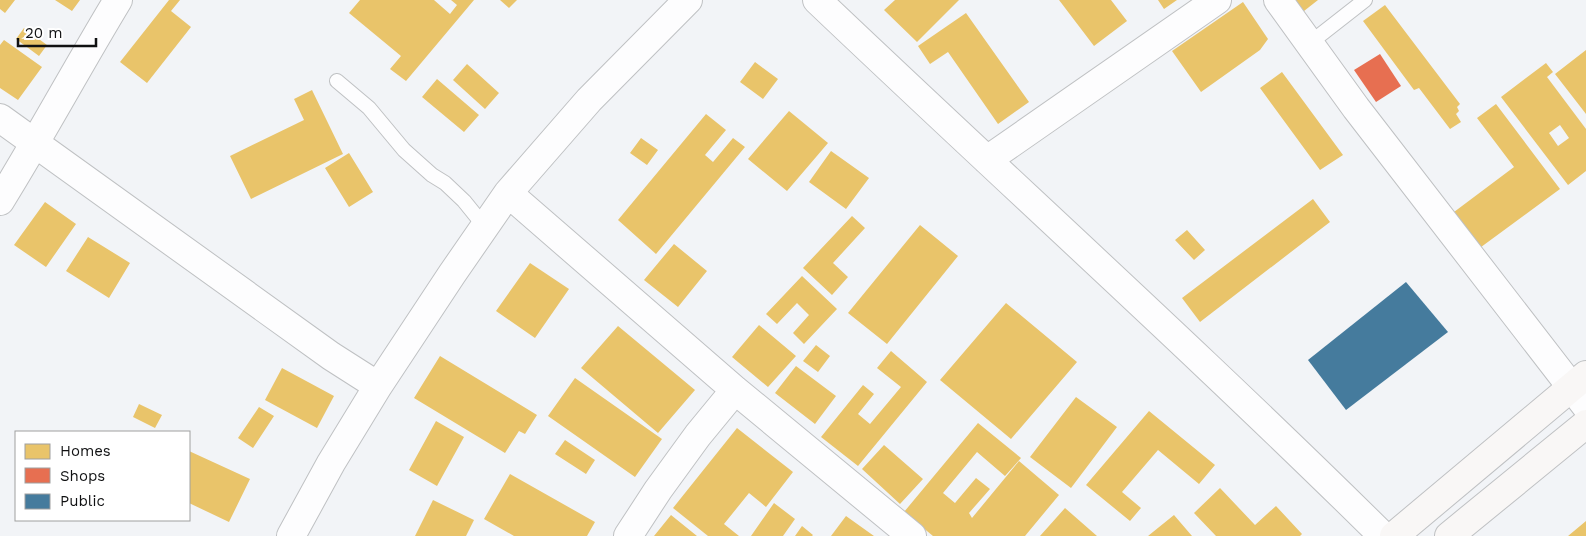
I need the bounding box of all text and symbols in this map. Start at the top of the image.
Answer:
scale bar [18,15,95,47]
text: 20 m [25,24,63,42]
legend [15,431,190,521]
text: Homes [60,442,111,460]
text: Shops [60,467,105,485]
text: Public [60,492,105,510]

